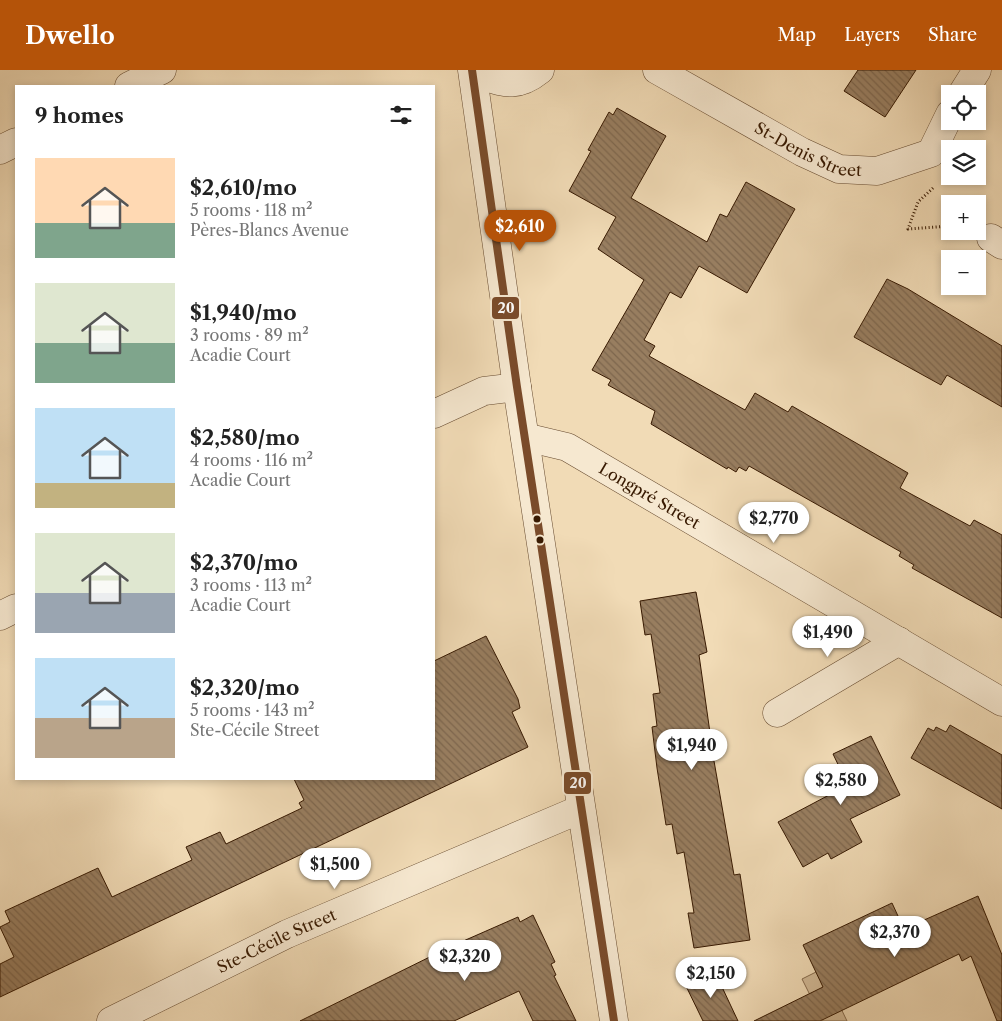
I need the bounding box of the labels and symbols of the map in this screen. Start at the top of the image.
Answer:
street label: St-Denis Street [751,117,862,180]
pin: $2,610 [479,210,561,252]
line badge: 20 [491,296,520,320]
text: 20 [497,299,515,317]
street label: Longpré Street [596,458,704,533]
pin: $2,770 [733,502,815,544]
unlabelled marker [532,514,542,524]
unlabelled marker [535,535,545,545]
pin: $1,490 [787,616,869,658]
pin: $1,940 [651,728,733,771]
pin: $2,580 [800,764,882,806]
line badge: 20 [563,771,592,795]
text: 20 [569,774,587,792]
pin: $1,500 [294,848,376,890]
street label: Ste-Cécile Street [213,904,339,977]
pin: $2,370 [854,916,936,958]
pin: $2,320 [424,940,506,982]
pin: $2,150 [670,956,752,999]

